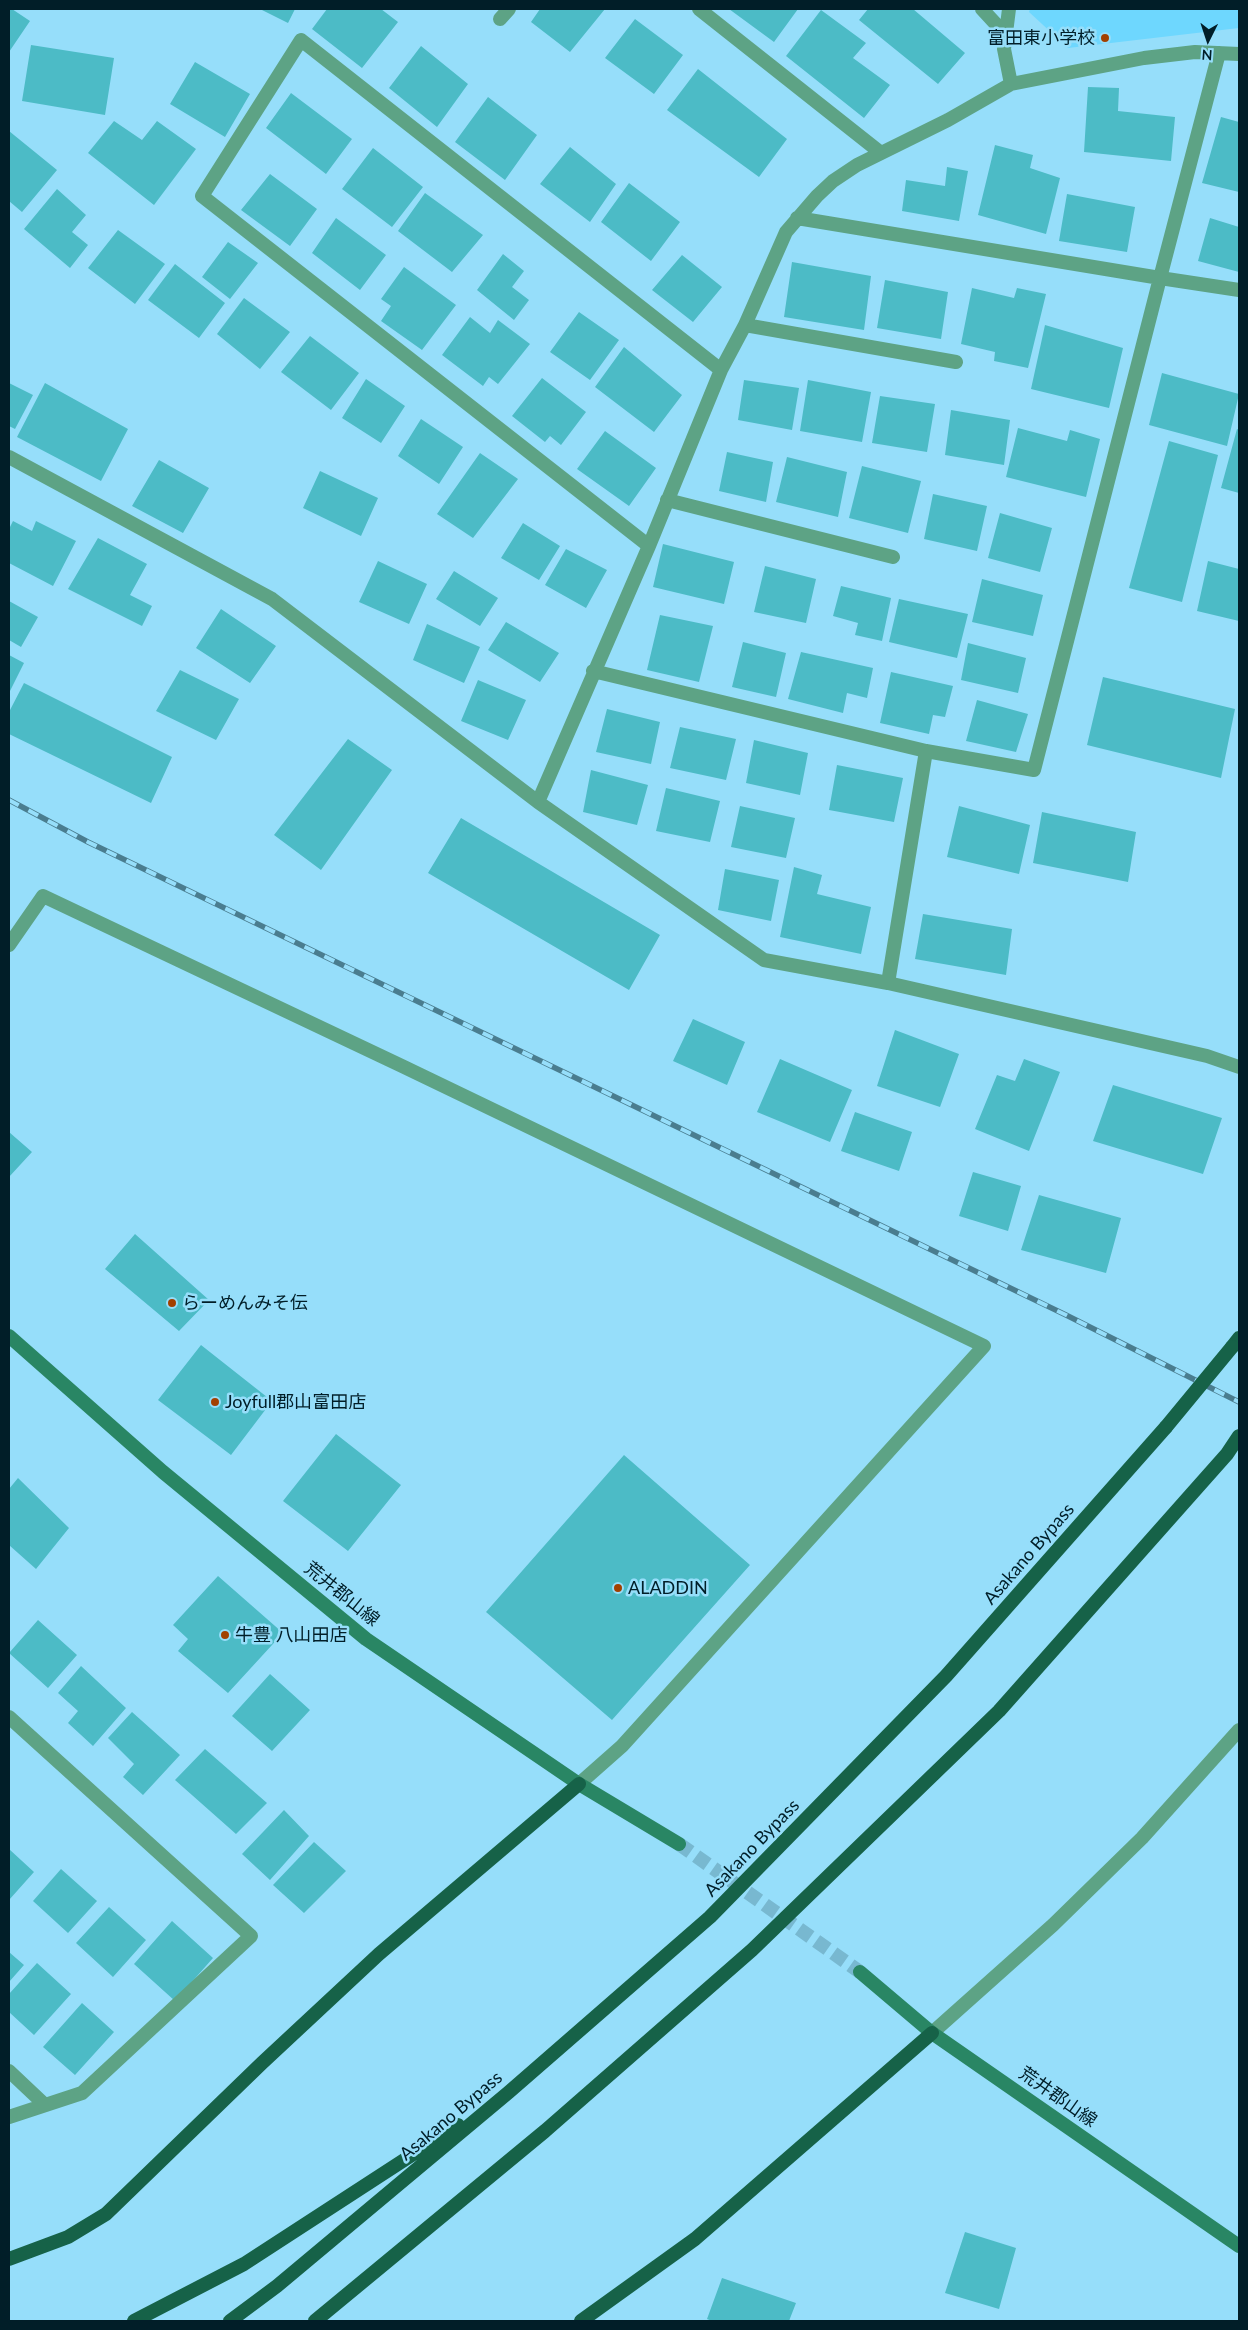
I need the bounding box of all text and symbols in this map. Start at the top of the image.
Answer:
north arrow [1183,15,1233,65]
place label: 富田東小学校 [987,27,1095,49]
marker: 富田東小学校 [1099,32,1111,44]
text: N [1201,47,1213,64]
place label: らーめんみそ伝 [182,1292,308,1314]
marker: らーめんみそ伝 [166,1297,178,1309]
place label: Joyfull郡山富田店 [225,1391,366,1413]
marker: Joyfull郡山富田店 [209,1396,221,1408]
street label: Asakano Bypass [979,1499,1079,1609]
street label: 荒井郡山線 [300,1557,384,1631]
place label: ALADDIN [628,1577,708,1599]
marker: ALADDIN [612,1582,624,1594]
place label: 牛豊 八山田店 [235,1624,348,1646]
marker: 牛豊 八山田店 [219,1629,231,1641]
street label: Asakano Bypass [700,1795,804,1901]
street label: 荒井郡山線 [1015,2062,1101,2132]
street label: Asakano Bypass [395,2067,507,2165]

